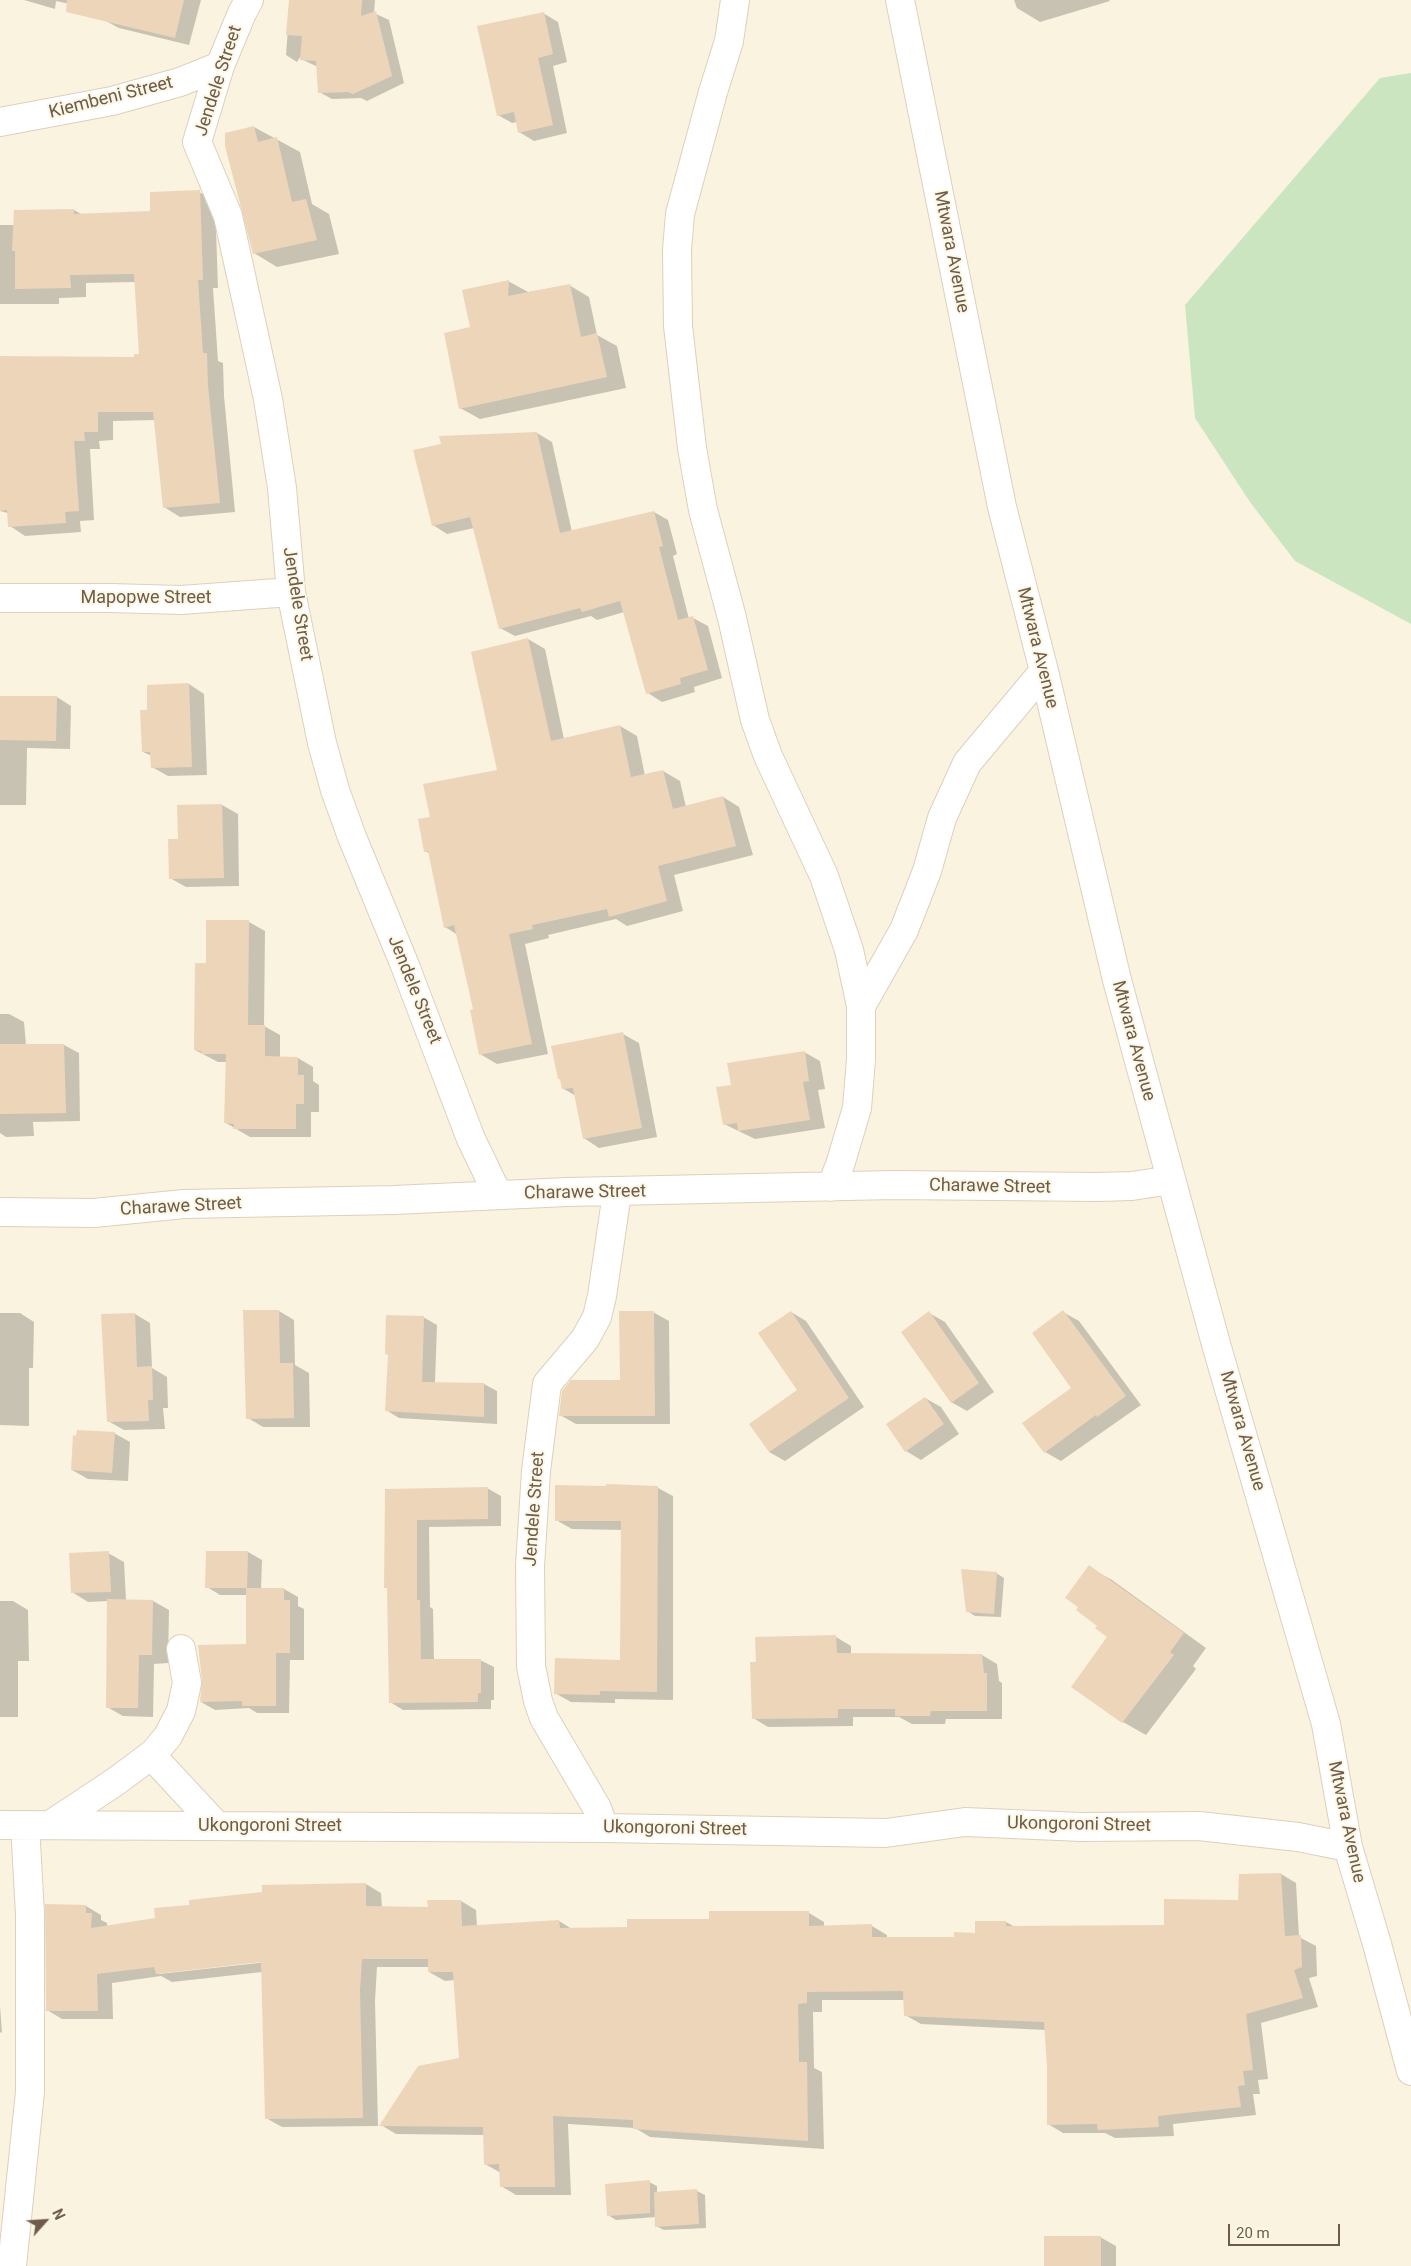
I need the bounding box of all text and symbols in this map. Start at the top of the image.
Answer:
street label: Jendele Street [191,23,247,139]
street label: Kiembeni Street [47,72,175,124]
street label: Mtwara Avenue [929,189,973,315]
street label: Jendele Street [277,546,317,662]
street label: Mtwara Avenue [1012,585,1062,711]
street label: Mapopwe Street [80,587,212,609]
street label: Jendele Street [382,933,446,1047]
street label: Mtwara Avenue [1107,978,1159,1104]
street label: Charawe Street [929,1175,1051,1199]
street label: Charawe Street [524,1181,646,1205]
street label: Charawe Street [120,1193,242,1221]
street label: Mtwara Avenue [1215,1369,1269,1493]
street label: Jendele Street [520,1451,550,1567]
street label: Mtwara Avenue [1323,1759,1369,1885]
street label: Ukongoroni Street [1007,1813,1151,1837]
street label: Ukongoroni Street [198,1815,342,1837]
street label: Ukongoroni Street [603,1817,747,1841]
north arrow [20,2196,70,2246]
text: N [49,2206,68,2222]
scale bar [1231,2214,1344,2246]
text: 20 m [1236,2224,1270,2242]

